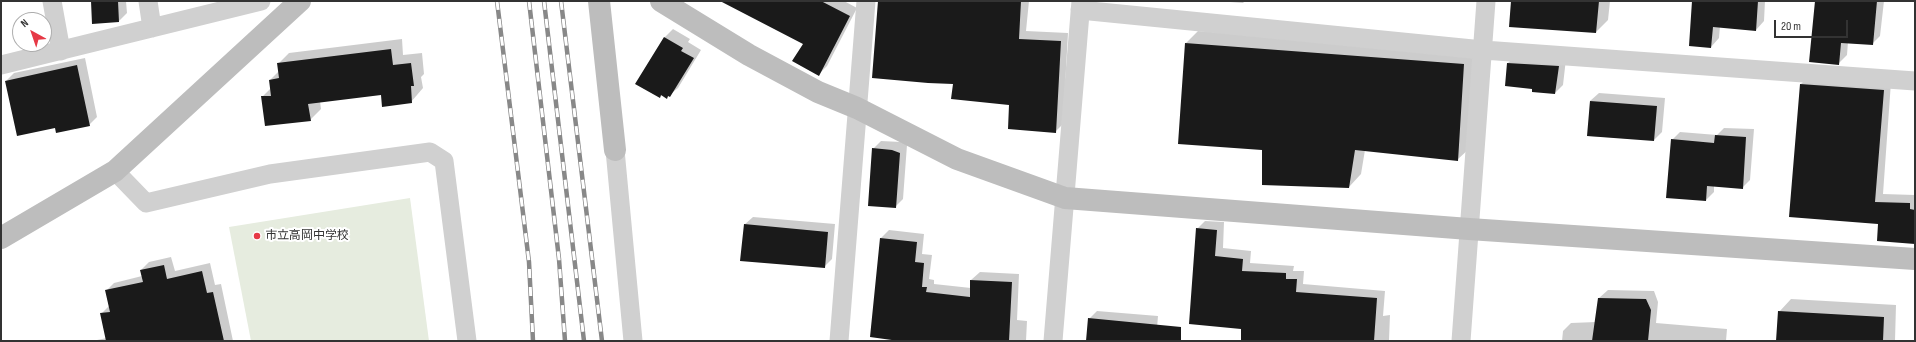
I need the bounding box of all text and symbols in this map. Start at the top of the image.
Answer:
north arrow [12,12,52,52]
scale bar [1776,12,1850,38]
text: N [18,16,31,30]
text: 20 m [1781,19,1801,34]
place label: 市立高岡中学校 [265,229,349,243]
marker: 市立高岡中学校 [252,231,262,241]

